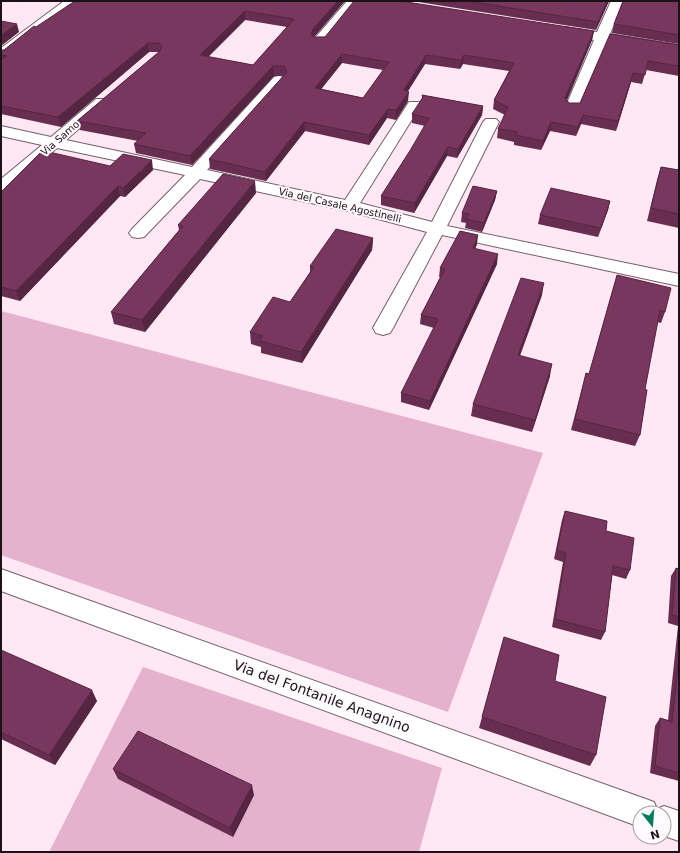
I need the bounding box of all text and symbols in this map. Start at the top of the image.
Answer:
street label: Via Samo [39,118,81,158]
street label: Via del Casale Agostinelli [277,185,403,225]
street label: Via del Fontanile Anagnino [231,657,413,735]
north arrow [632,805,672,845]
text: N [648,827,661,842]

